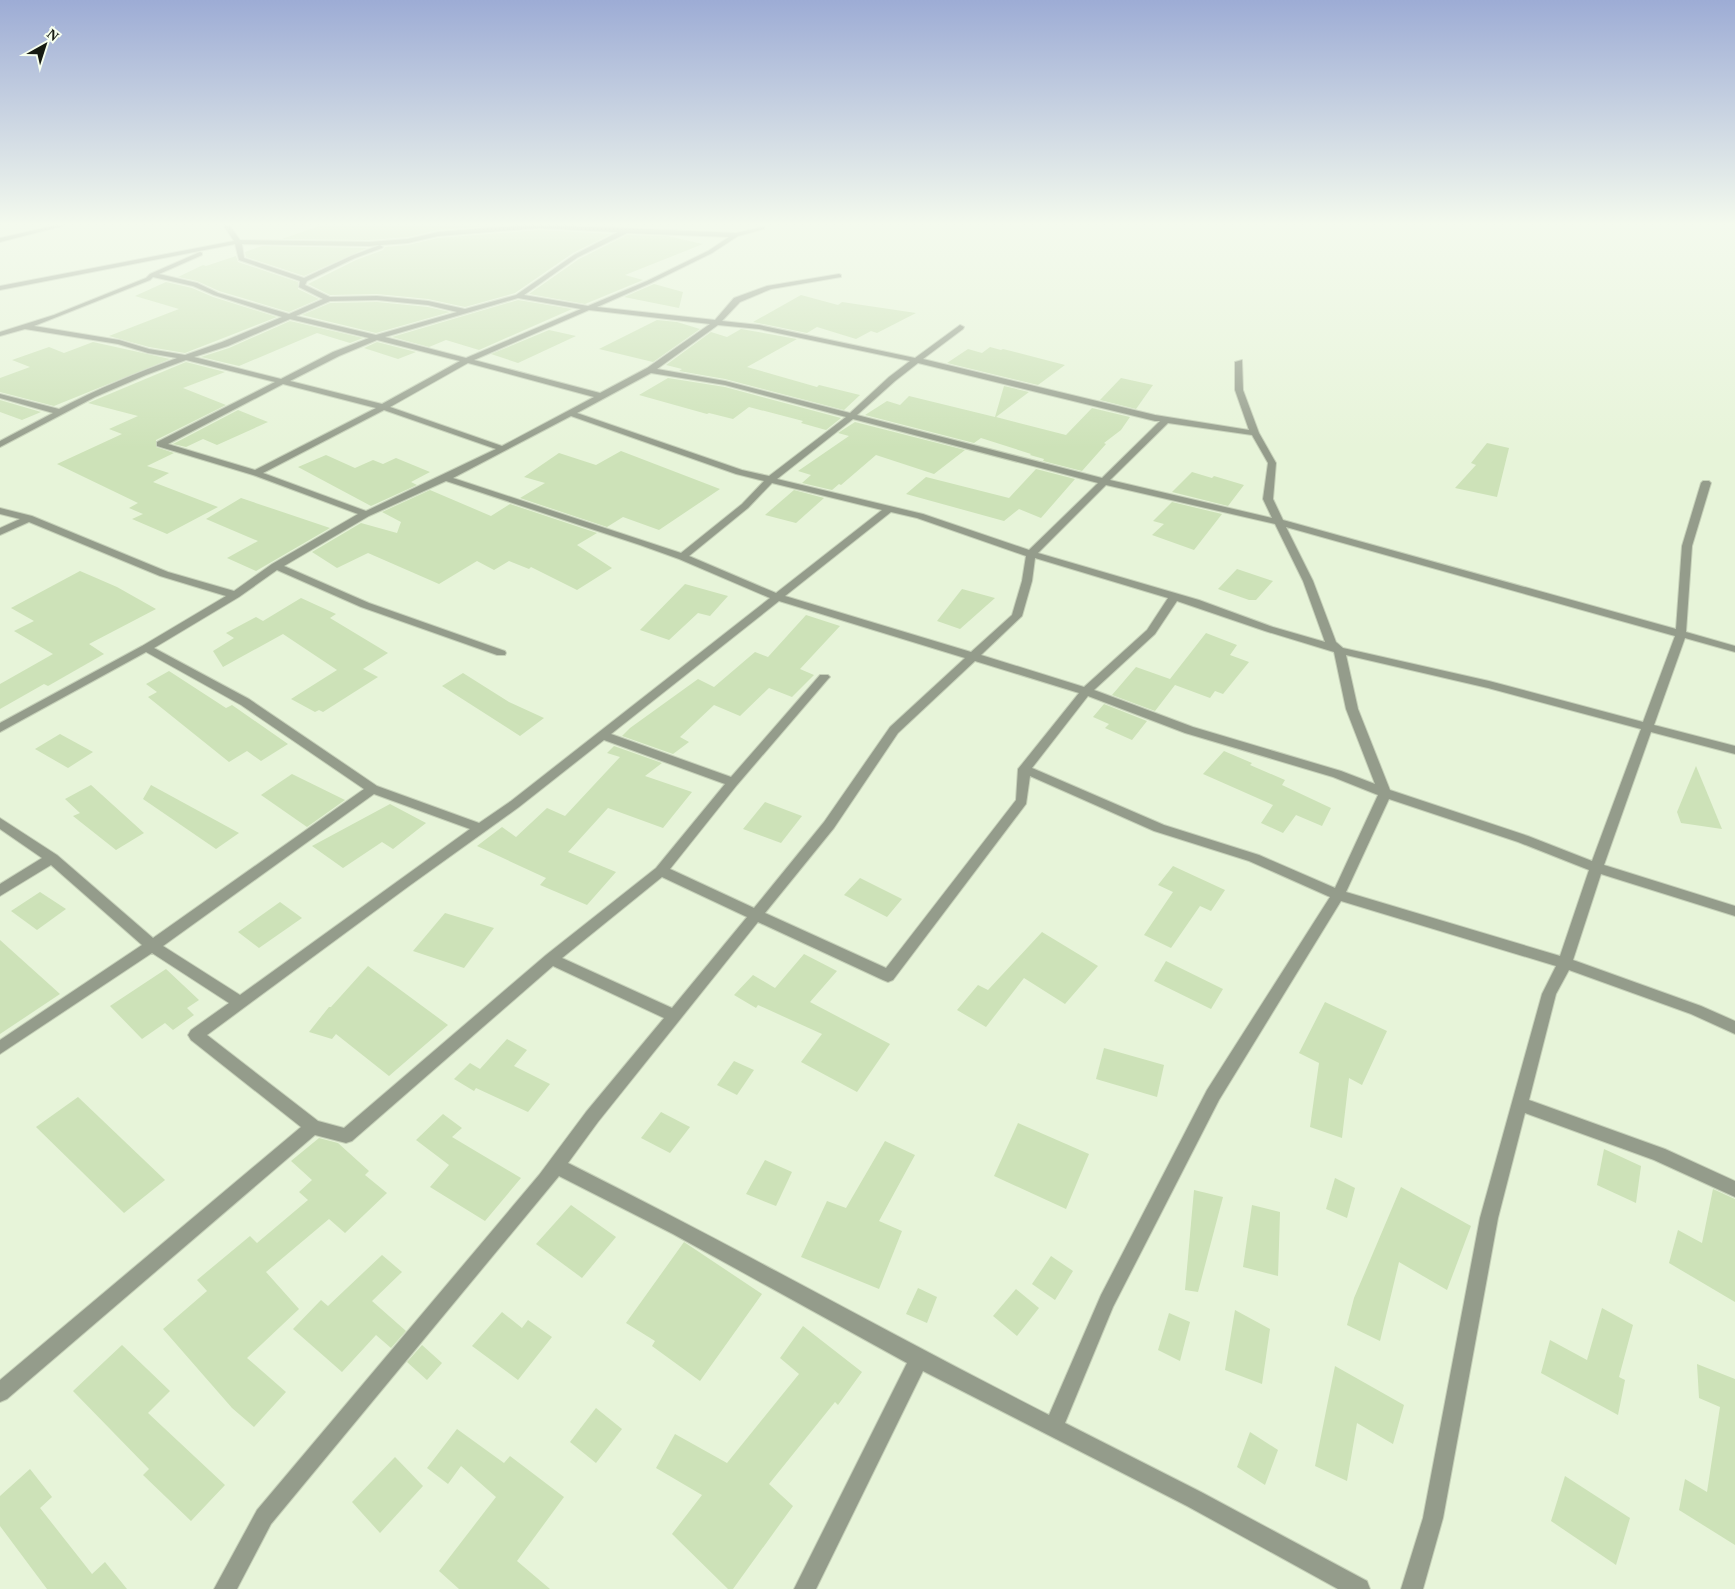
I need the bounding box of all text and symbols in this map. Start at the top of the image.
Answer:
north arrow [20,20,70,70]
text: N [44,26,62,44]

